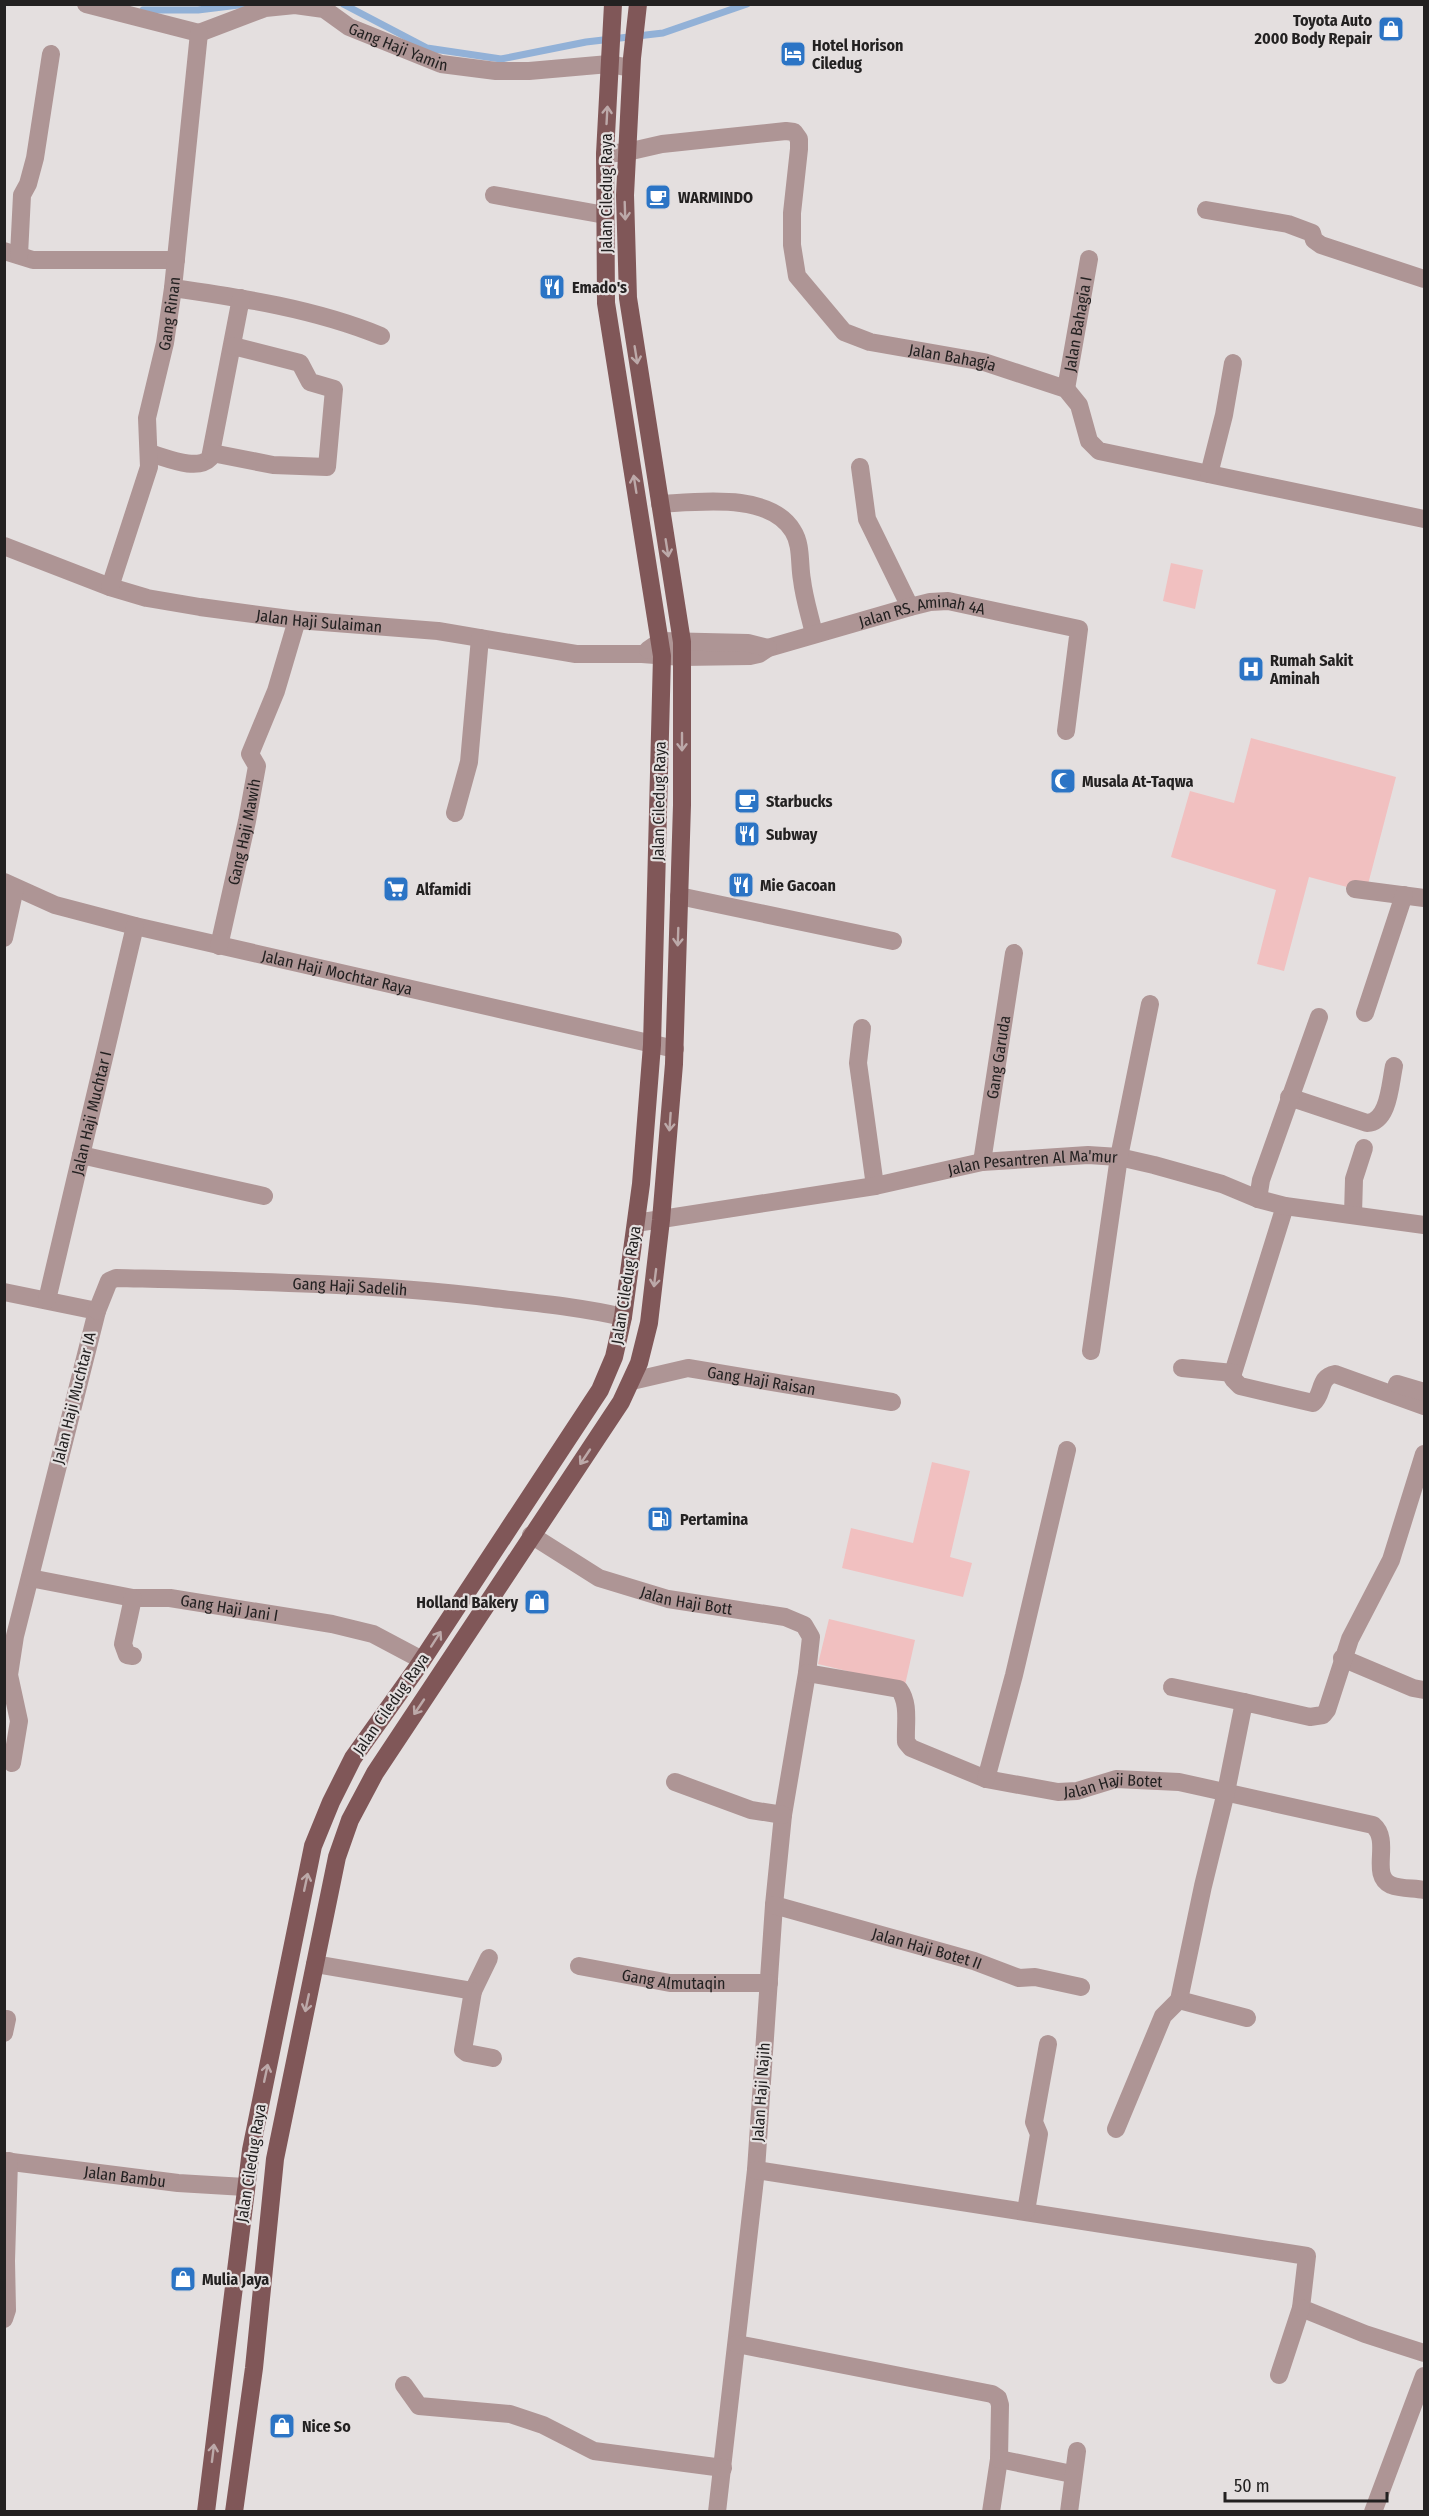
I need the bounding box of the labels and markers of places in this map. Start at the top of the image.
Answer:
place label: Toyota Auto 2000 Body Repair [1254,11,1372,48]
shop icon: Toyota Auto 2000 Body Repair [1376,14,1406,44]
place label: Hotel Horison Ciledug [812,36,903,73]
hotel icon: Hotel Horison Ciledug [778,39,808,69]
cafe icon: WARMINDO [643,182,673,212]
place label: WARMINDO [678,188,753,207]
restaurant icon: Emado's [537,272,567,302]
place label: Emado's [572,278,627,297]
place label: Rumah Sakit Aminah [1269,651,1354,688]
hospital icon: Rumah Sakit Aminah [1236,654,1266,684]
mosque icon: Musala At-Taqwa [1048,766,1078,796]
place label: Musala At-Taqwa [1082,772,1193,791]
cafe icon: Starbucks [732,786,762,816]
place label: Starbucks [766,792,833,811]
restaurant icon: Subway [732,819,762,849]
place label: Subway [766,825,818,844]
restaurant icon: Mie Gacoan [726,870,756,900]
supermarket icon: Alfamidi [381,874,411,904]
place label: Mie Gacoan [760,876,836,895]
place label: Alfamidi [415,880,471,899]
fuel station icon: Pertamina [645,1504,675,1534]
place label: Pertamina [680,1510,748,1529]
shop icon: Holland Bakery [522,1587,552,1617]
place label: Holland Bakery [416,1593,518,1612]
shop icon: Mulia Jaya [168,2264,198,2294]
place label: Mulia Jaya [202,2270,269,2289]
shop icon: Nice So [267,2411,297,2441]
place label: Nice So [302,2417,351,2436]

